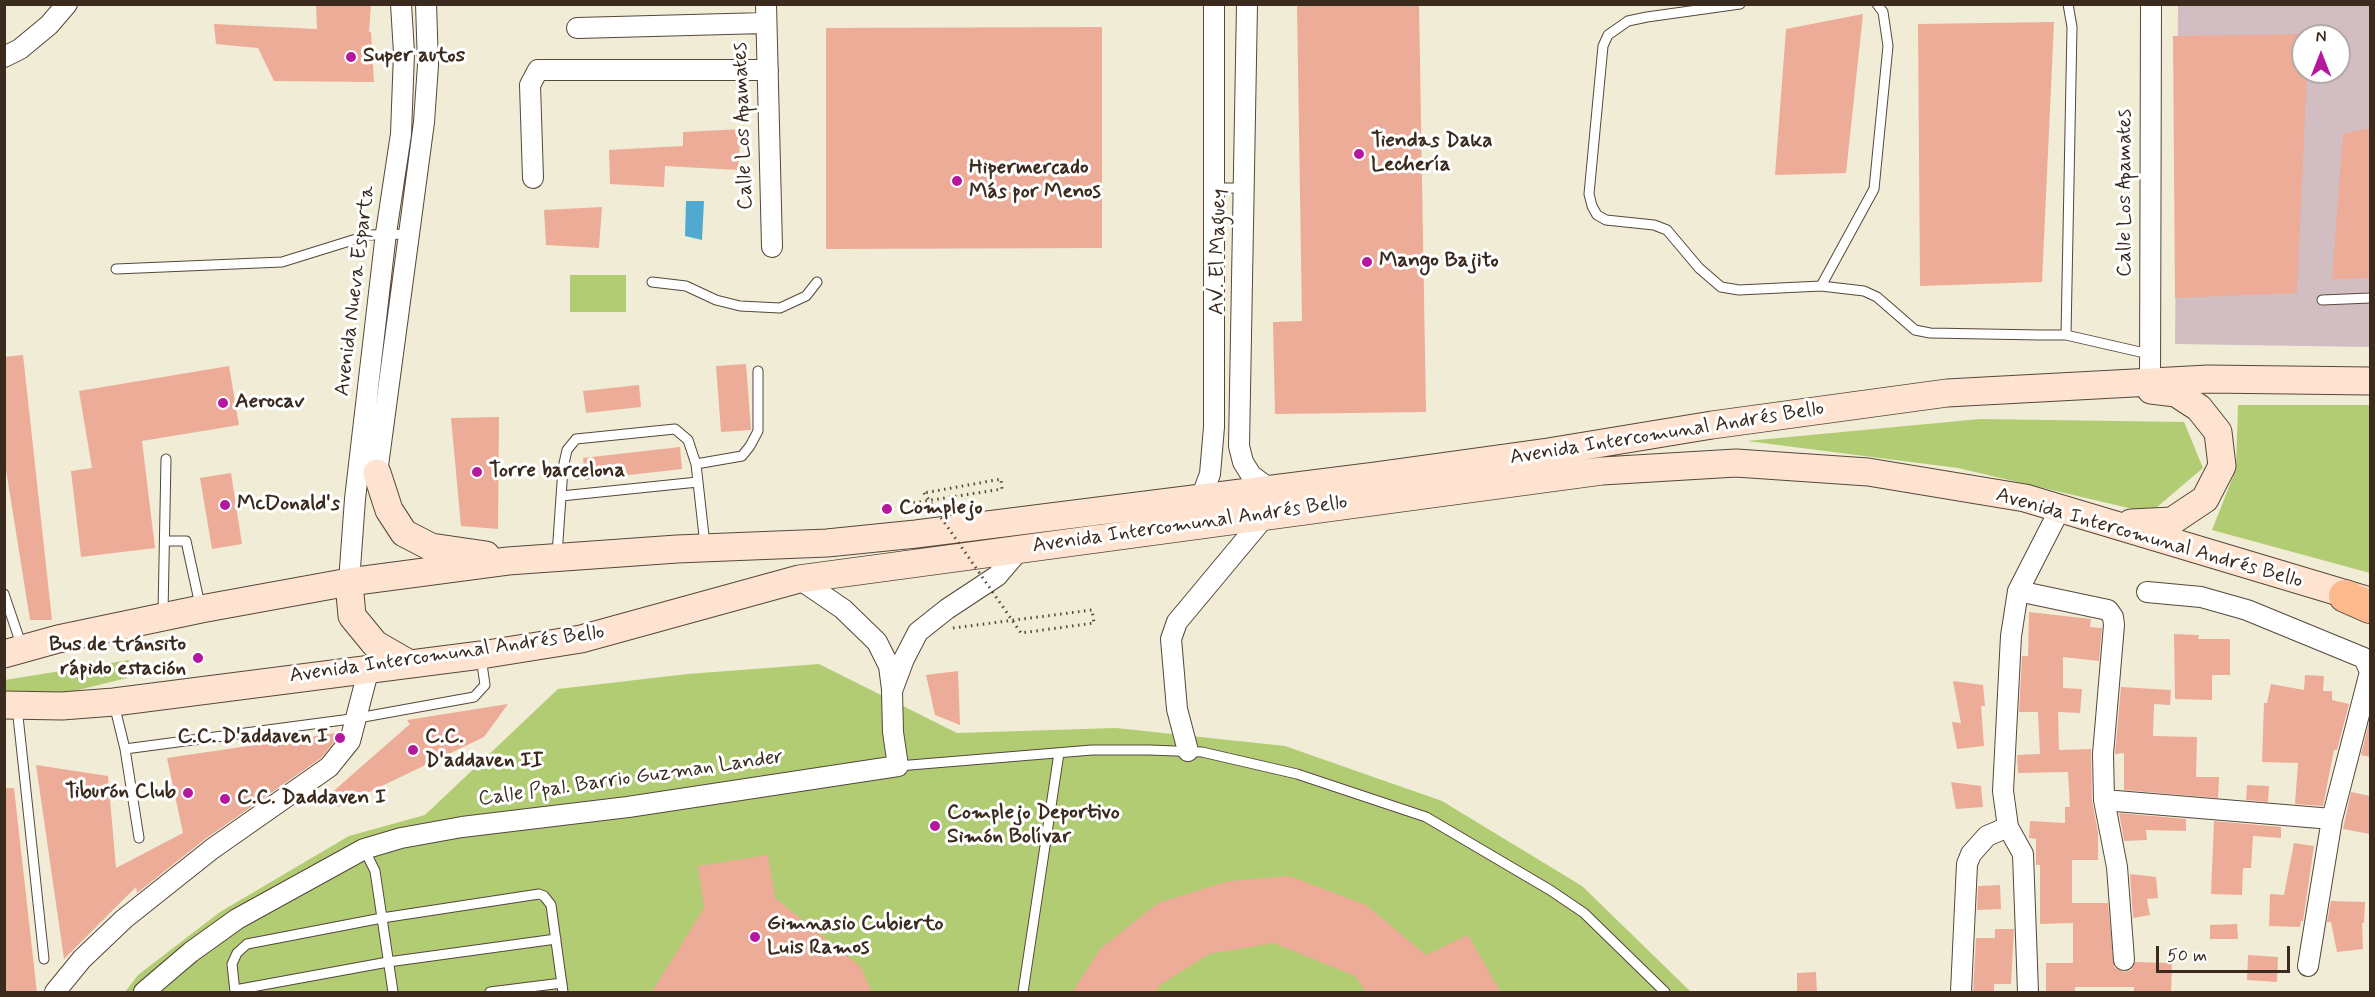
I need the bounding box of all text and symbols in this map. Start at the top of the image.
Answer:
north arrow [2291,24,2351,84]
text: N [2316,27,2326,48]
street label: Calle Los Apamates [728,42,760,210]
place label: Super autos [363,44,465,70]
marker: Super autos [344,50,358,64]
street label: Calle Los Apamates [2113,109,2139,277]
place label: Tiendas Daka Lechería [1371,129,1493,179]
marker: Tiendas Daka Lechería [1352,147,1366,161]
place label: Hipermercado Más por Menos [969,156,1101,206]
marker: Hipermercado Más por Menos [950,174,964,188]
street label: Avenida Nueva Esparta [331,184,381,398]
street label: AV. El Maguey [1205,189,1233,315]
place label: Mango Bajito [1379,249,1499,275]
marker: Mango Bajito [1360,255,1374,269]
place label: Aerocav [235,390,305,416]
marker: Aerocav [216,396,230,410]
street label: Avenida Intercomunal Andrés Bello [1508,397,1826,471]
place label: Torre barcelona [489,459,625,485]
marker: Torre barcelona [470,465,484,479]
street label: Avenida Intercomunal Andrés Bello [1993,483,2305,595]
street label: Avenida Intercomunal Andrés Bello [1031,490,1349,560]
place label: McDonald's [237,492,340,518]
place label: Complejo [899,496,983,522]
marker: McDonald's [218,498,232,512]
marker: Complejo [880,502,894,516]
street label: Avenida Intercomunal Andrés Bello [288,620,606,690]
place label: Bus de tránsito rápido estación [49,633,186,683]
marker: Bus de tránsito rápido estación [191,651,205,665]
place label: C.C. D'addaven I [177,725,328,751]
place label: C.C. D'addaven II [425,725,543,775]
marker: C.C. D'addaven I [333,731,347,745]
marker: C.C. D'addaven II [406,743,420,757]
street label: Calle Ppal. Barrio Guzman Lander [477,745,785,813]
place label: Tiburón Club [65,780,176,806]
marker: Tiburón Club [181,786,195,800]
place label: C.C. Daddaven I [237,786,386,812]
marker: C.C. Daddaven I [218,792,232,806]
place label: Complejo Deportivo Simón Bolívar [947,801,1120,851]
marker: Complejo Deportivo Simón Bolívar [928,819,942,833]
place label: Gimnasio Cubierto Luis Ramos [767,912,944,962]
marker: Gimnasio Cubierto Luis Ramos [748,930,762,944]
scale bar [2159,934,2292,972]
text: 50 m [2167,944,2207,968]

